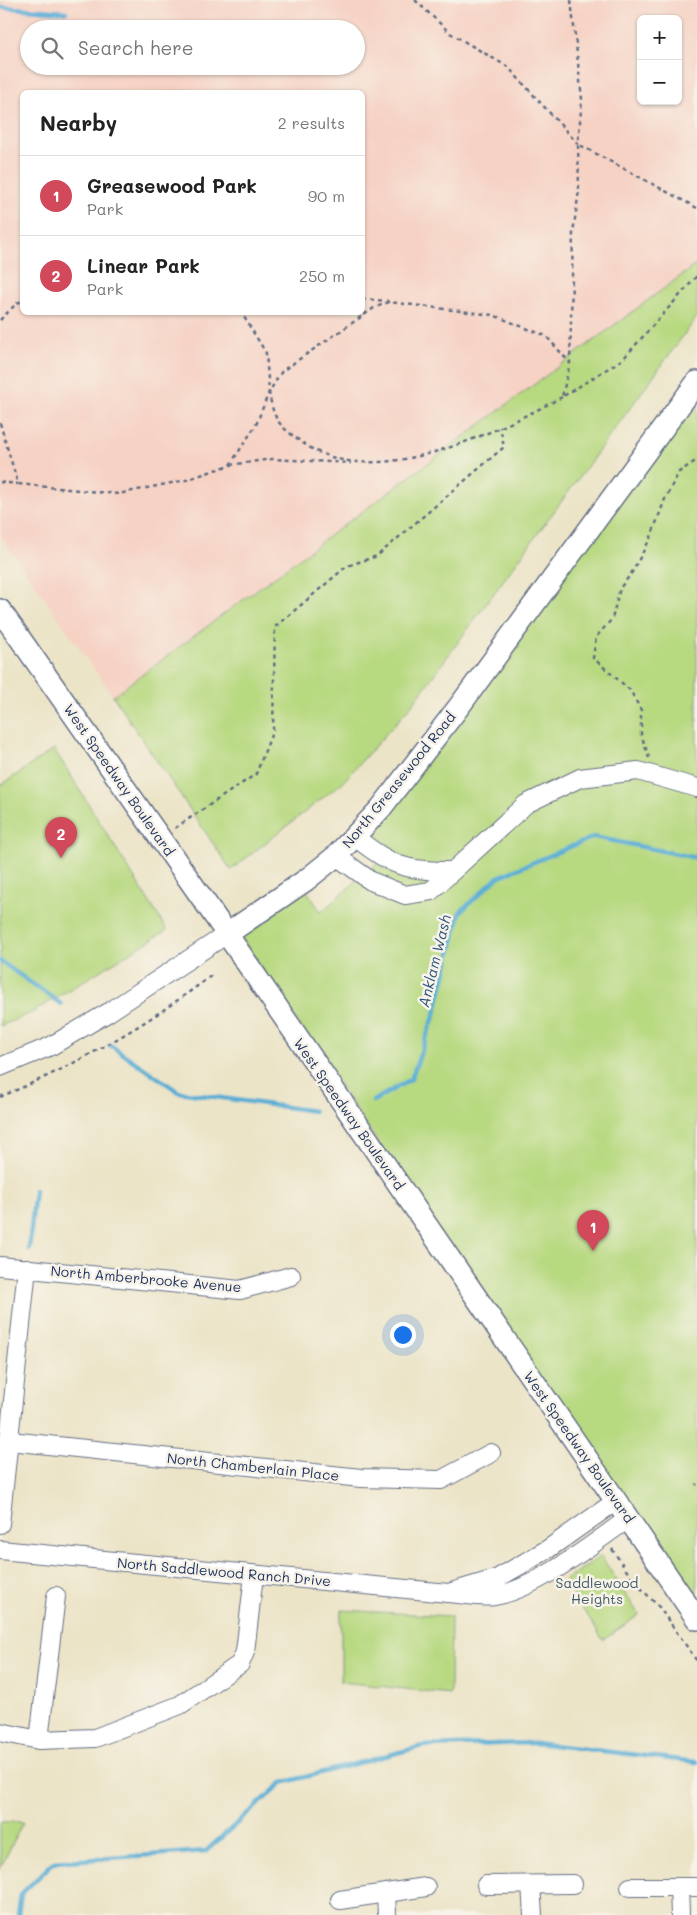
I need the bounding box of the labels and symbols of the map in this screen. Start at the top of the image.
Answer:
street label: West Speedway Boulevard [60,700,179,860]
street label: North Greasewood Road [338,707,460,852]
pin: 2 [45,817,77,858]
water label: Anklam Wash [413,912,455,1009]
street label: West Speedway Boulevard [290,1034,409,1194]
pin: 1 [577,1210,609,1251]
street label: North Amberbrooke Avenue [50,1261,242,1296]
your location [390,1322,416,1348]
street label: West Speedway Boulevard [520,1367,639,1527]
street label: North Chamberlain Place [166,1448,340,1485]
street label: North Saddlewood Ranch Drive [116,1553,332,1590]
park label: Saddlewood Heights [556,1573,639,1608]

